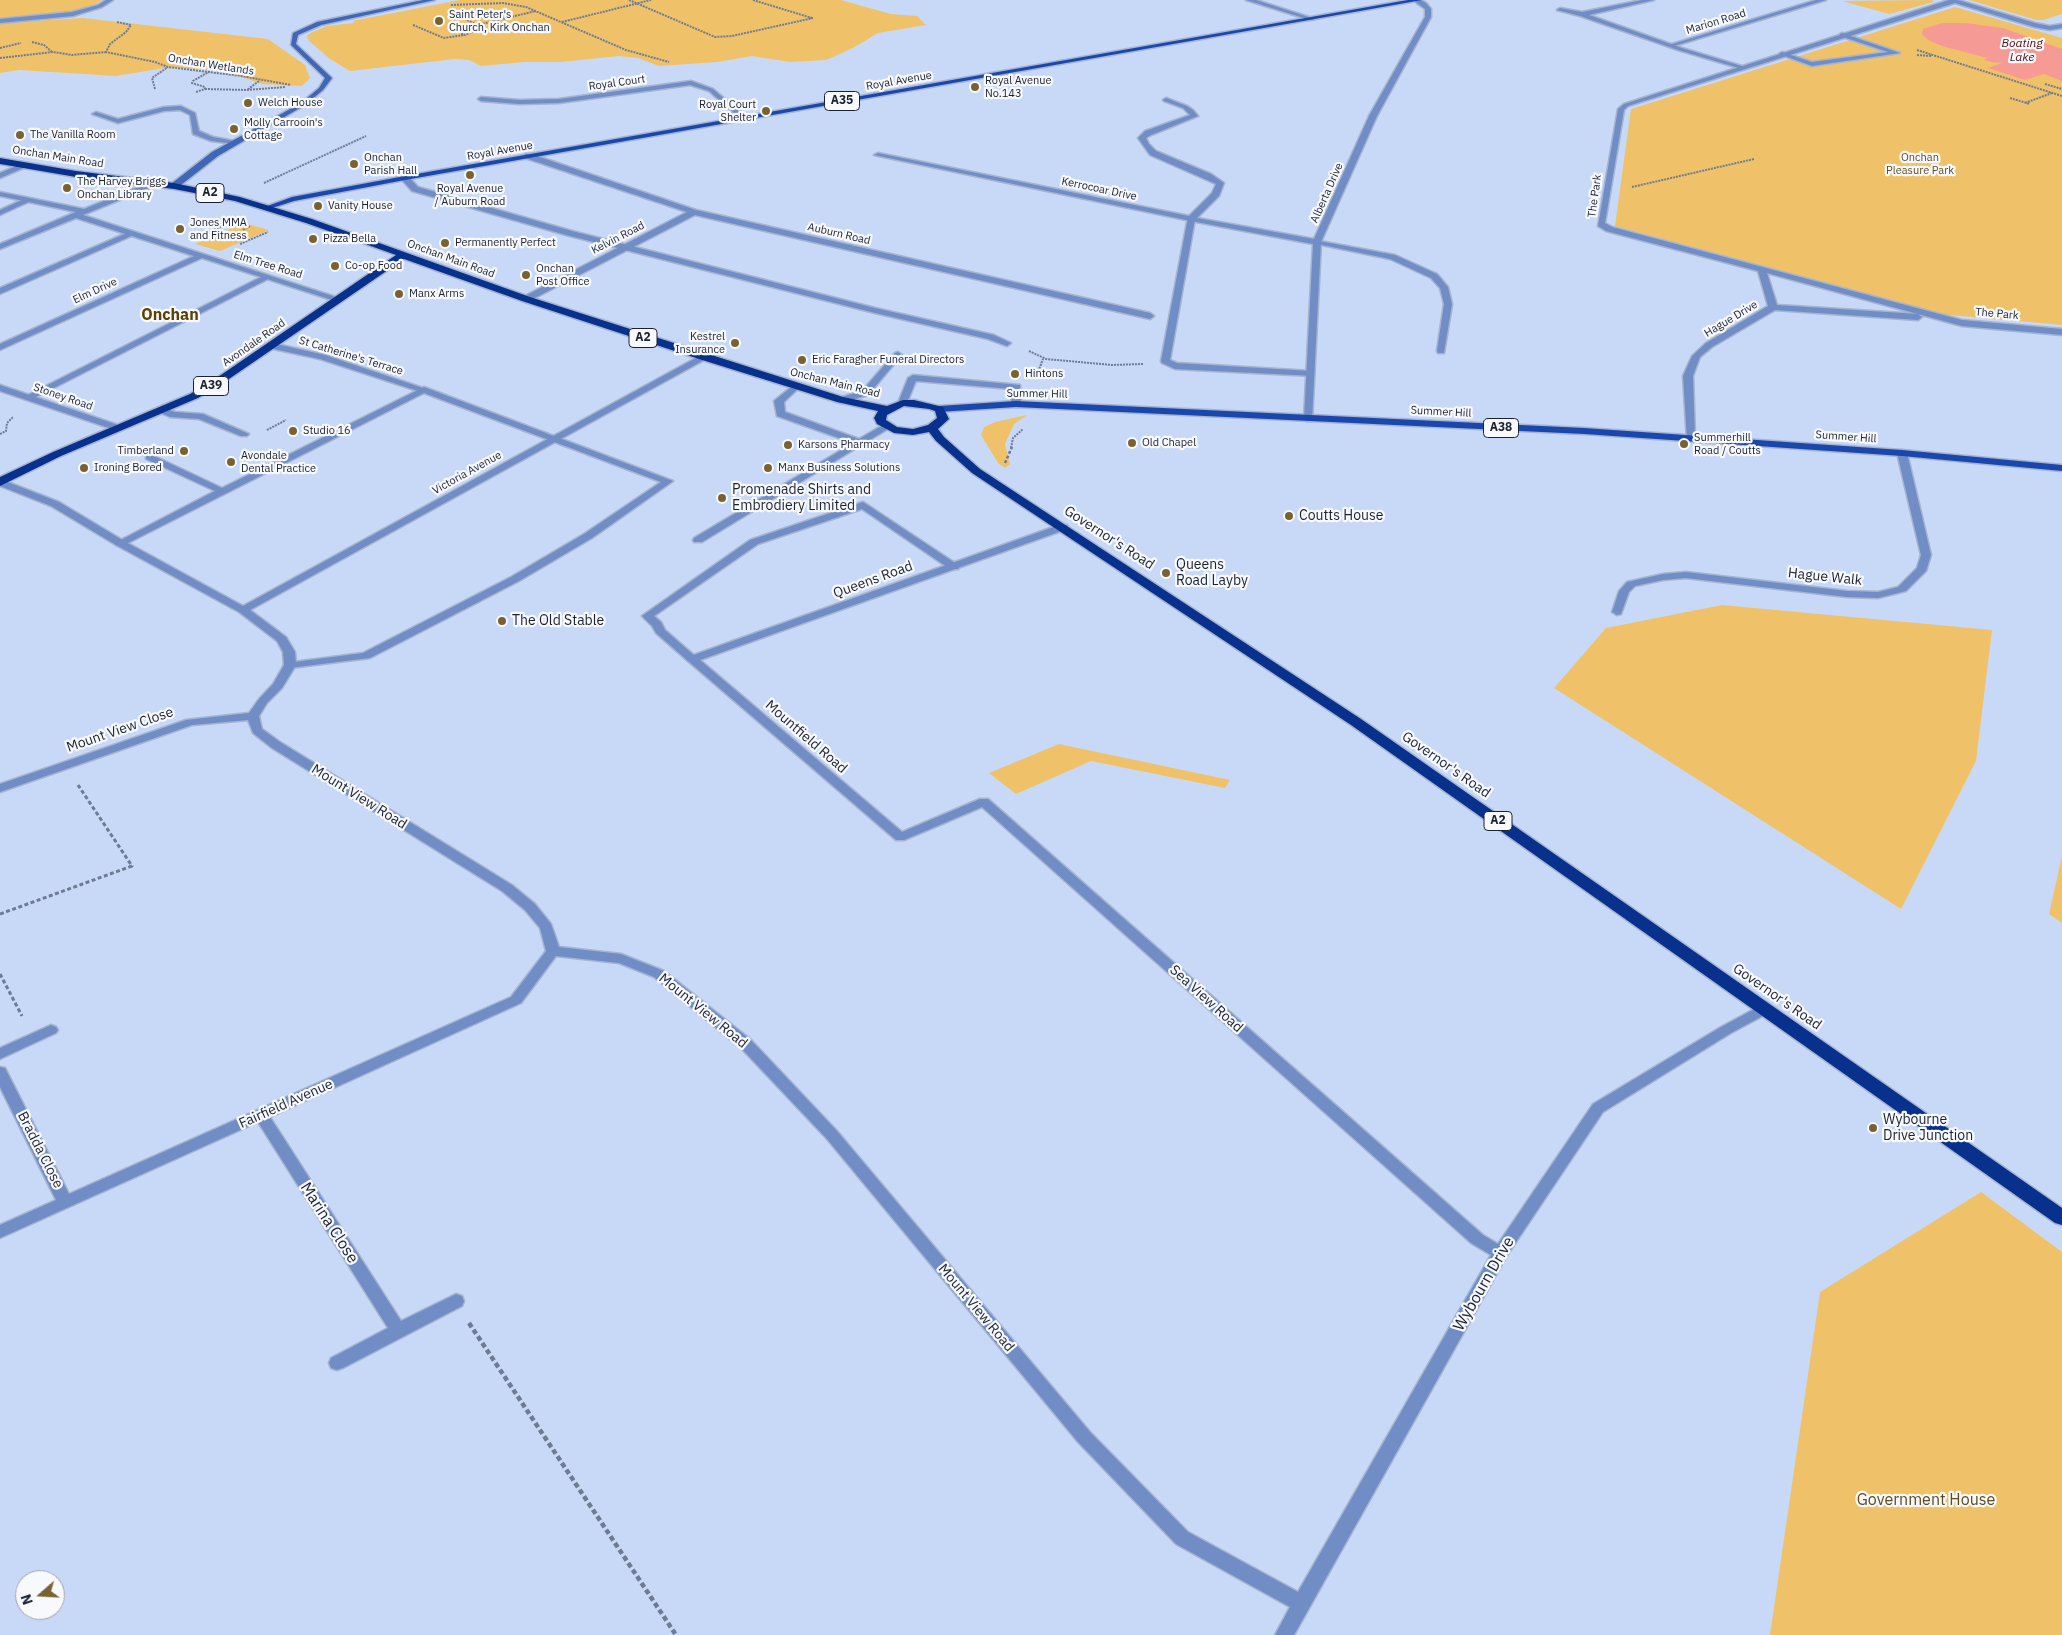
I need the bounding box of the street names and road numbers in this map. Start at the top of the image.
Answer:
street label: Marion Road [1684,7,1748,37]
street label: Onchan Wetlands [167,52,255,78]
street label: Royal Avenue [865,69,933,93]
street label: Royal Court [588,73,646,93]
road number: A35 [824,92,860,110]
street label: Royal Avenue [466,139,534,163]
street label: Onchan Main Road [11,143,105,171]
street label: Alberta Drive [1308,161,1346,225]
street label: The Park [1585,174,1605,218]
street label: Kerrocoar Drive [1060,175,1138,203]
road number: A2 [196,184,224,202]
street label: Kelvin Road [589,219,647,257]
street label: Auburn Road [806,220,872,248]
street label: Onchan Main Road [405,237,497,281]
street label: Elm Tree Road [232,248,304,282]
street label: Elm Drive [71,275,119,307]
street label: Hague Drive [1702,298,1760,340]
street label: The Park [1975,306,2019,322]
street label: Avondale Road [220,316,288,370]
road number: A2 [629,328,657,348]
street label: St Catherine's Terrace [297,334,405,378]
street label: Onchan Main Road [789,365,881,401]
road number: A39 [194,376,228,396]
street label: Stoney Road [32,381,94,413]
street label: Summer Hill [1006,387,1068,401]
street label: Summer Hill [1410,404,1472,420]
road number: A38 [1484,418,1518,438]
street label: Summer Hill [1815,428,1877,446]
street label: Victoria Avenue [430,449,504,497]
street label: Governor's Road [1061,503,1157,573]
street label: Queens Road [831,558,915,602]
street label: Hague Walk [1787,565,1863,589]
street label: Mountfield Road [762,697,850,777]
street label: Mount View Close [64,704,176,756]
street label: Governor's Road [1399,728,1493,802]
street label: Mount View Road [308,761,410,833]
road number: A2 [1484,811,1512,830]
street label: Governor's Road [1730,960,1824,1034]
street label: Sea View Road [1166,962,1246,1036]
street label: Mount View Road [655,970,751,1052]
street label: Fairfield Avenue [236,1076,336,1132]
street label: Bradda Close [14,1109,66,1191]
street label: Marina Close [296,1179,362,1267]
street label: Wybourn Drive [1449,1234,1519,1334]
street label: Mount View Road [934,1261,1018,1355]

